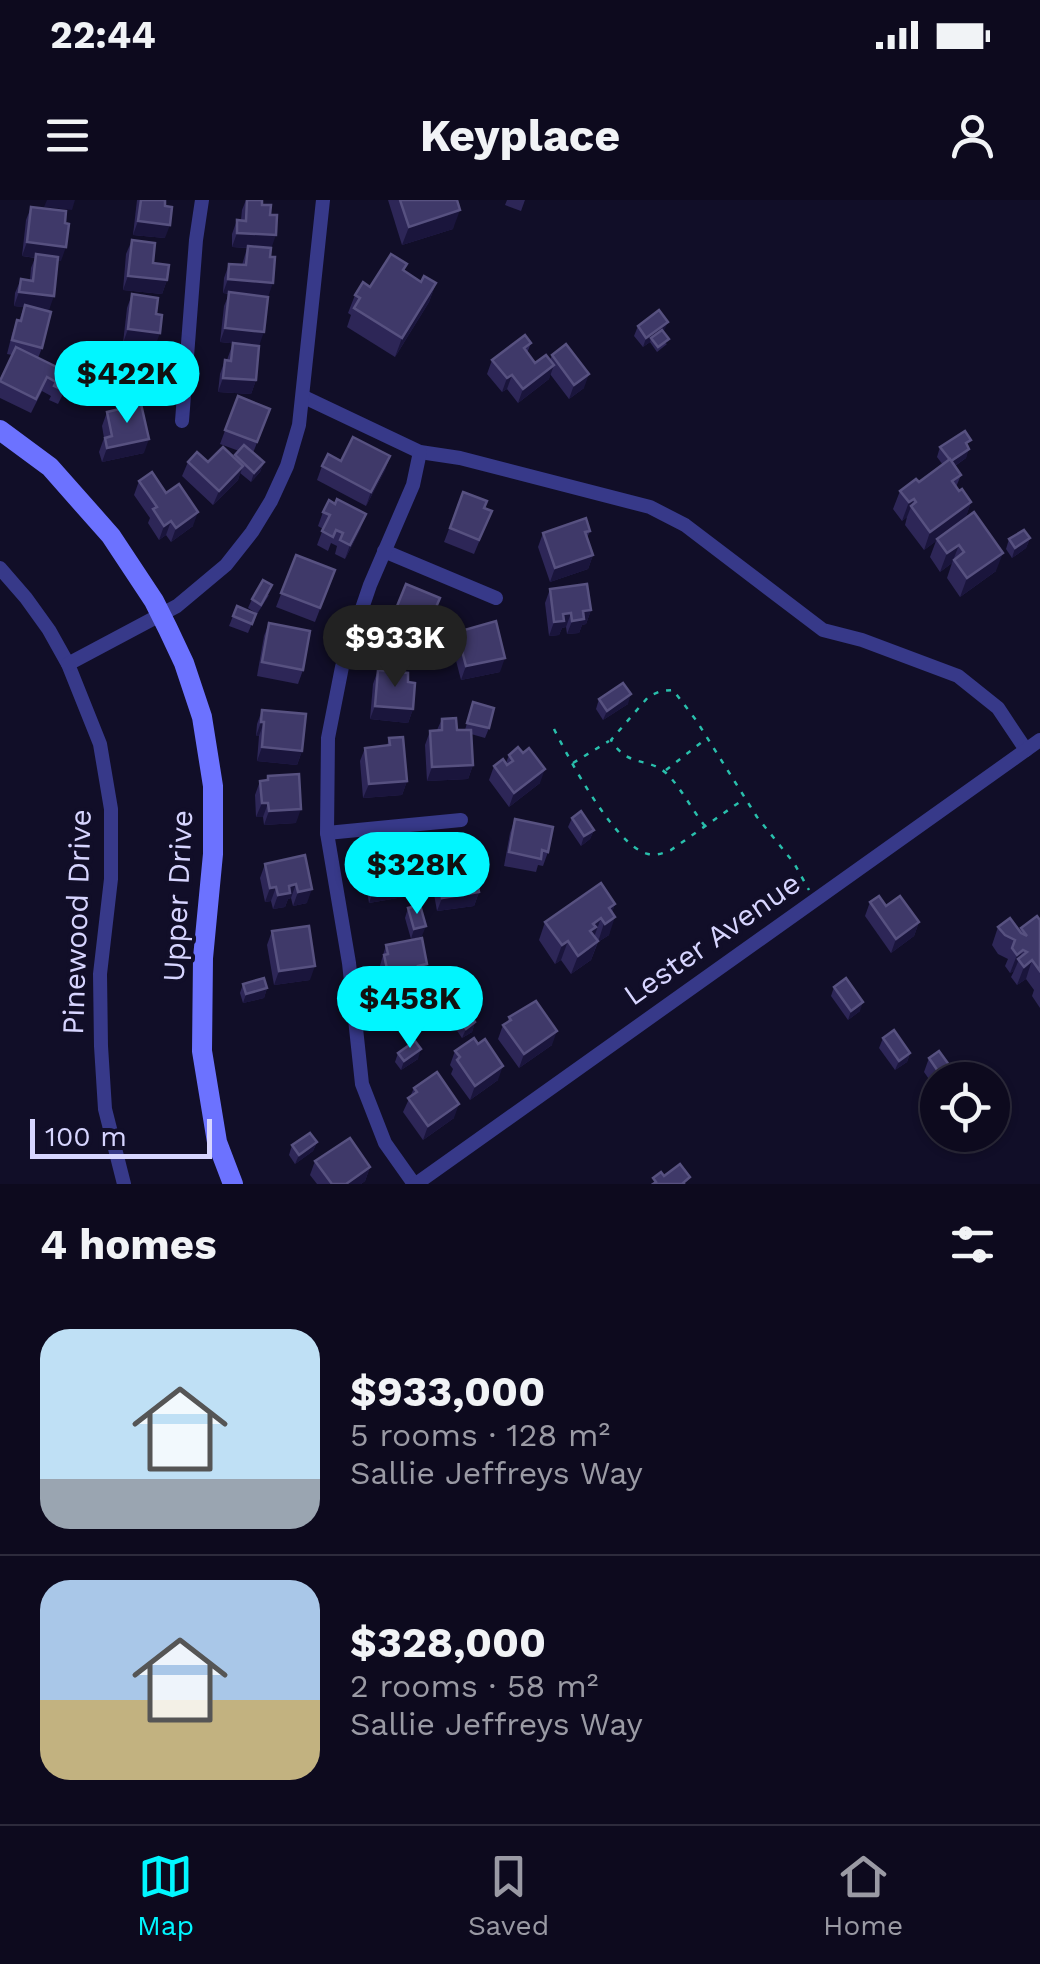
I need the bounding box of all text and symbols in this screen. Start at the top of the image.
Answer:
text: 22:44 [50,13,156,57]
icon: menu [40,108,95,163]
icon: person [945,108,1000,163]
text: Keyplace [420,109,620,162]
pin: $422K [57,341,197,426]
text: $422K [76,354,178,392]
pin: $933K [325,605,465,690]
text: $933K [345,618,445,656]
street label: Pinewood Drive [55,808,98,1036]
street label: Upper Drive [156,809,199,983]
pin: $328K [347,832,487,917]
text: $328K [367,845,467,883]
street label: Lester Avenue [617,865,807,1012]
pin: $458K [340,966,480,1051]
text: $458K [359,979,461,1017]
map controls [920,1062,1010,1152]
button: locate [920,1062,1010,1152]
scale bar [30,1114,212,1158]
text: 100 m [45,1120,127,1153]
icon: filters [945,1217,1000,1272]
text: 4 homes [40,1220,217,1269]
text: $933,000 [350,1367,545,1416]
icon: home [120,1369,240,1489]
text: 5 rooms · 128 m² [350,1416,610,1454]
text: Sallie Jeffreys Way [350,1454,643,1492]
text: $328,000 [350,1618,546,1667]
icon: home [120,1620,240,1740]
text: 2 rooms · 58 m² [350,1667,598,1705]
text: Sallie Jeffreys Way [350,1705,643,1743]
tab: Map [137,1849,194,1942]
tab: Saved [468,1849,549,1942]
tab: Home [823,1849,903,1942]

